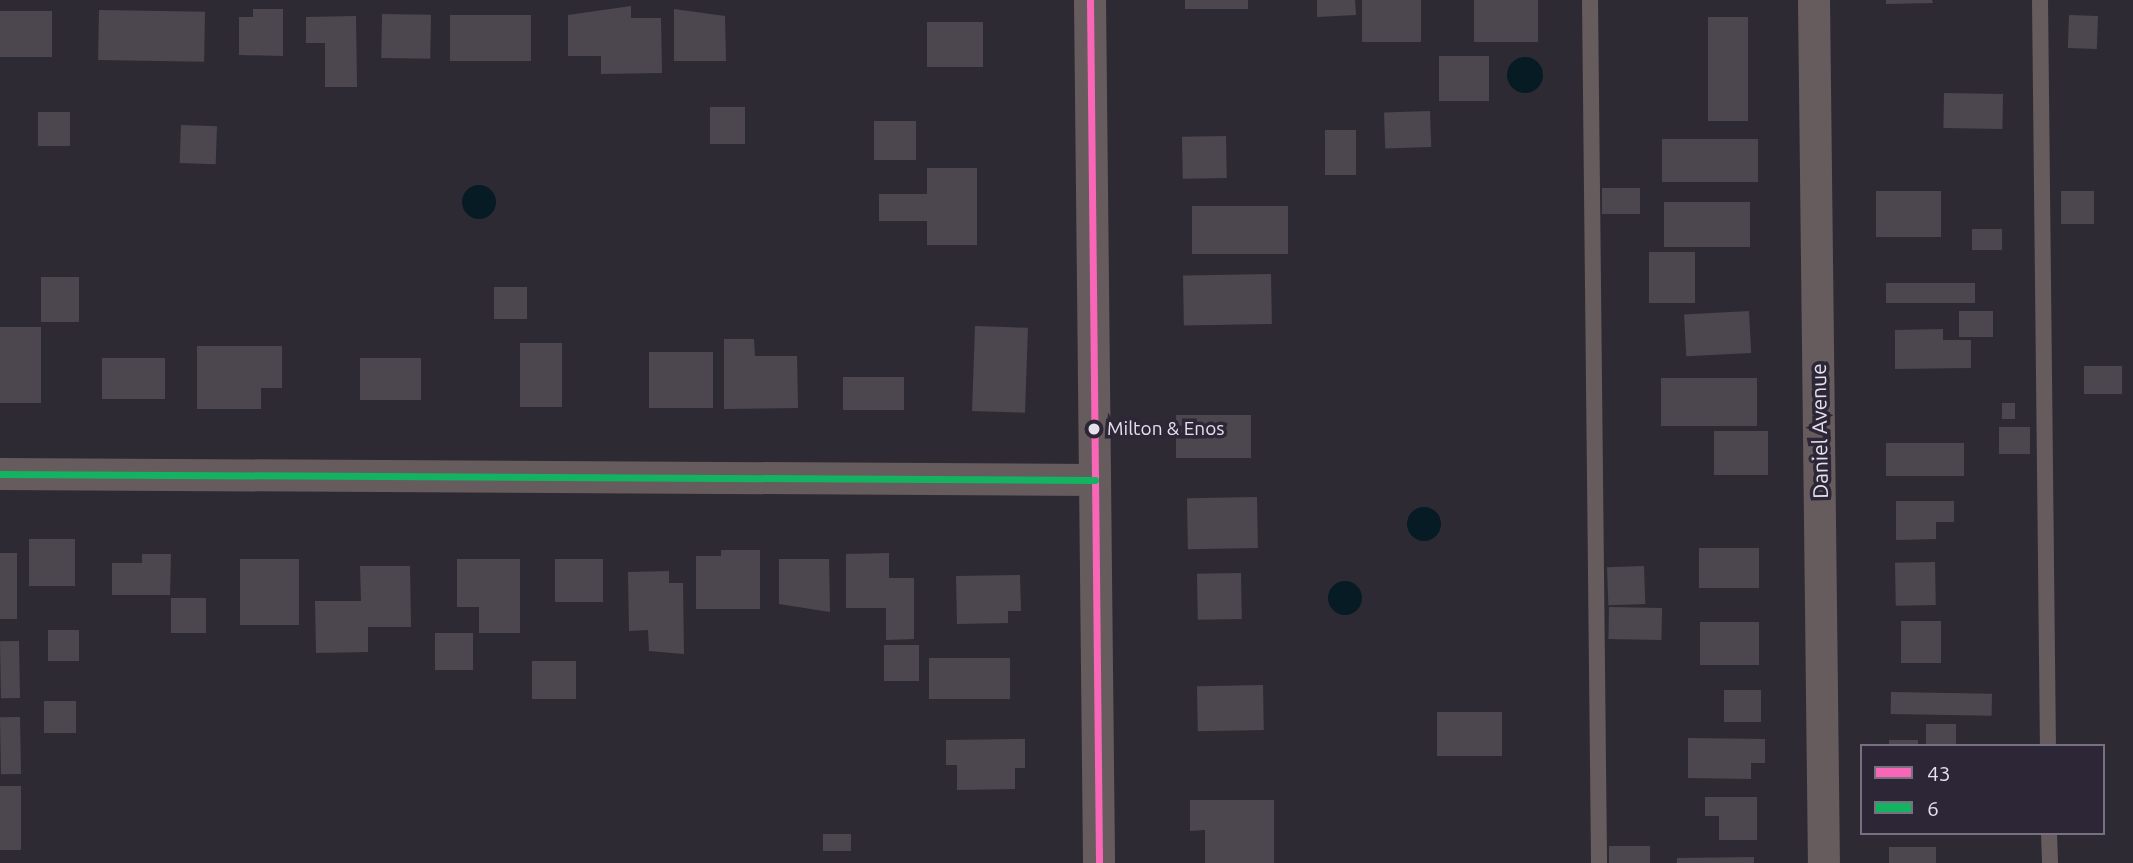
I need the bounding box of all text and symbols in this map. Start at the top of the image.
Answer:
street label: Daniel Avenue [1805,363,1833,499]
place label: Milton & Enos [1107,418,1224,440]
marker: Milton & Enos [1087,422,1101,436]
legend [1860,744,2105,835]
text: 43 [1927,761,1951,785]
text: 6 [1927,796,1939,820]

